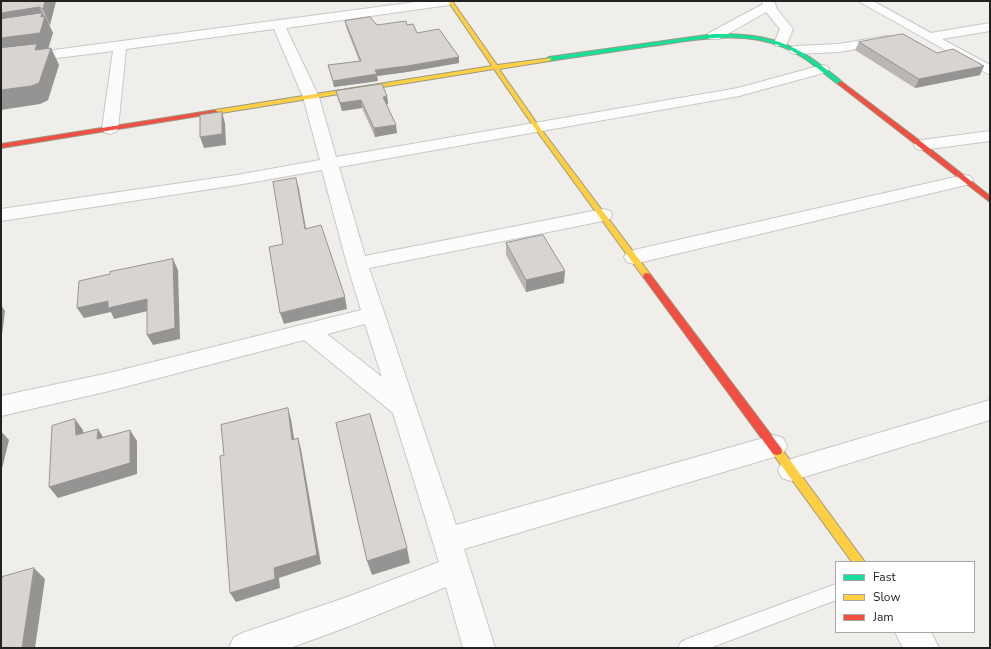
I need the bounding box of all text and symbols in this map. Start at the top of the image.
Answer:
legend [835,561,975,633]
text: Fast [873,569,896,585]
text: Slow [873,589,901,605]
text: Jam [873,609,894,625]

